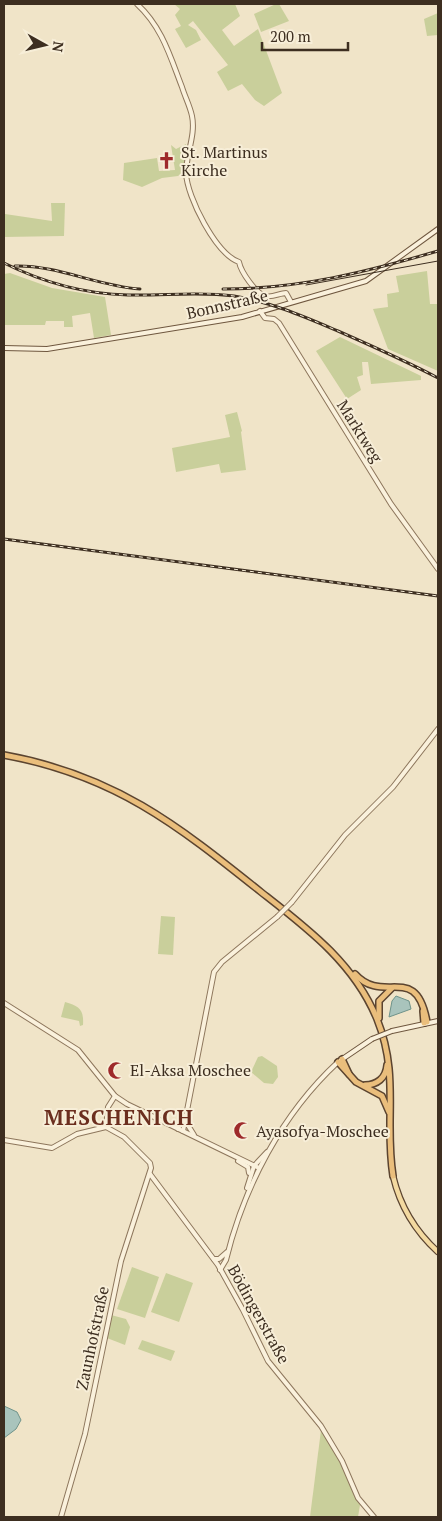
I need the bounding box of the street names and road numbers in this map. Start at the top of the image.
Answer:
street label: Bonnstraße [184,284,270,324]
street label: Marktweg [332,395,388,467]
street label: Bödingerstraße [223,1261,295,1367]
street label: Zaunhofstraße [70,1284,114,1392]

